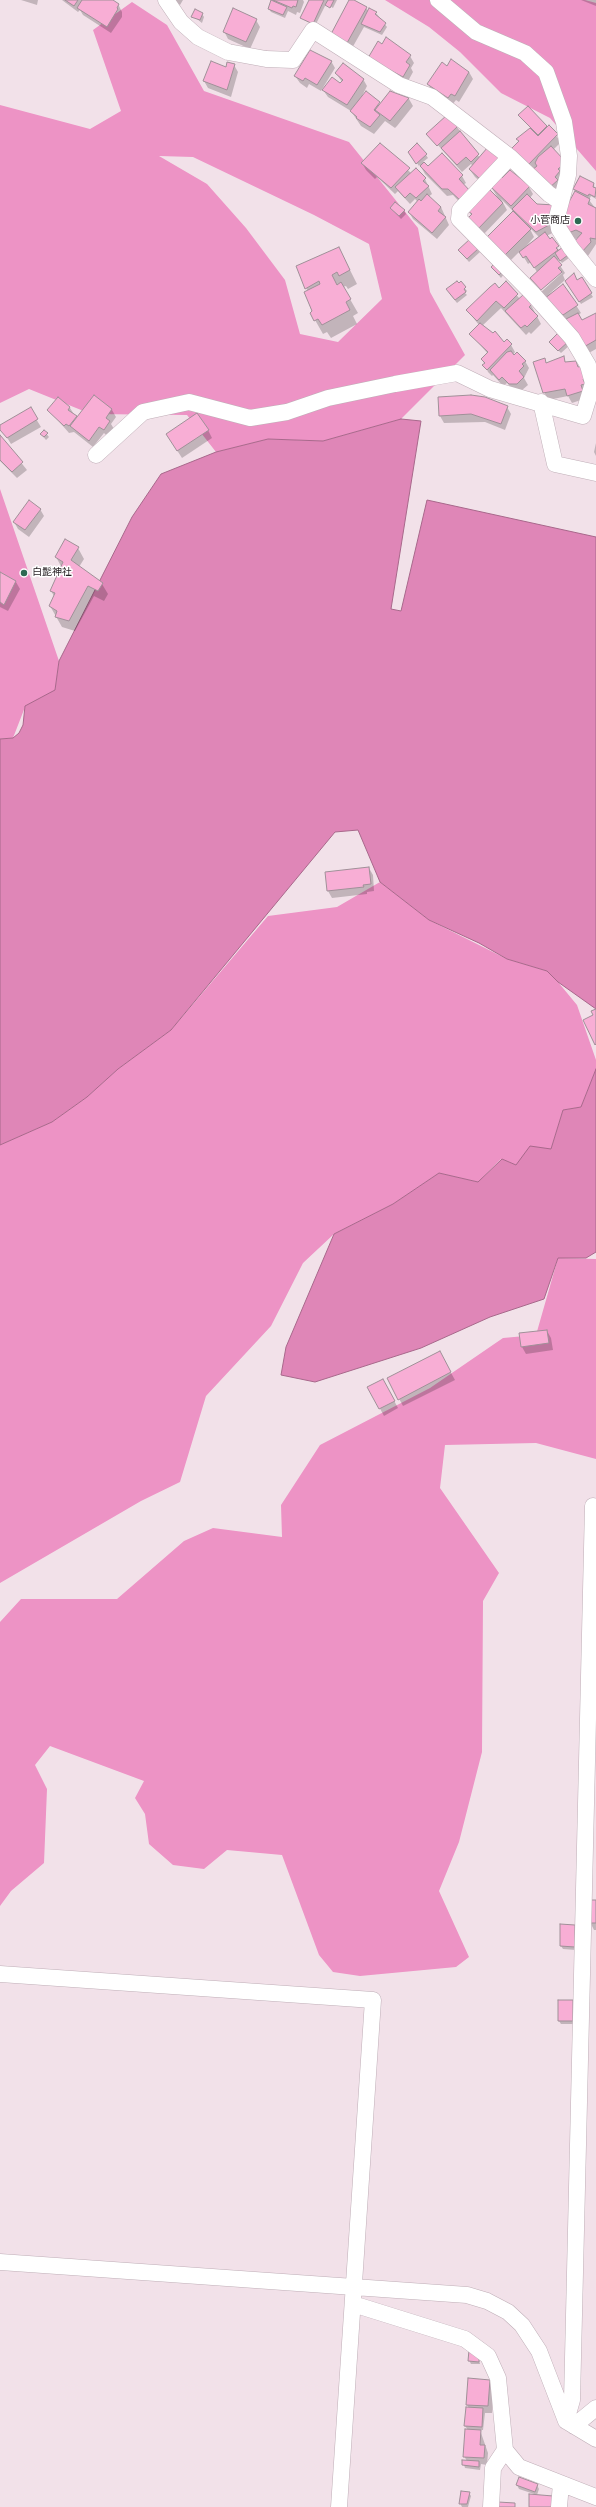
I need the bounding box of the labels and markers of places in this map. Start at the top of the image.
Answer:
place label: 小菅商店 [530,215,570,227]
marker: 小菅商店 [573,216,583,226]
place label: 白髭神社 [32,567,72,579]
marker: 白髭神社 [19,568,29,578]

